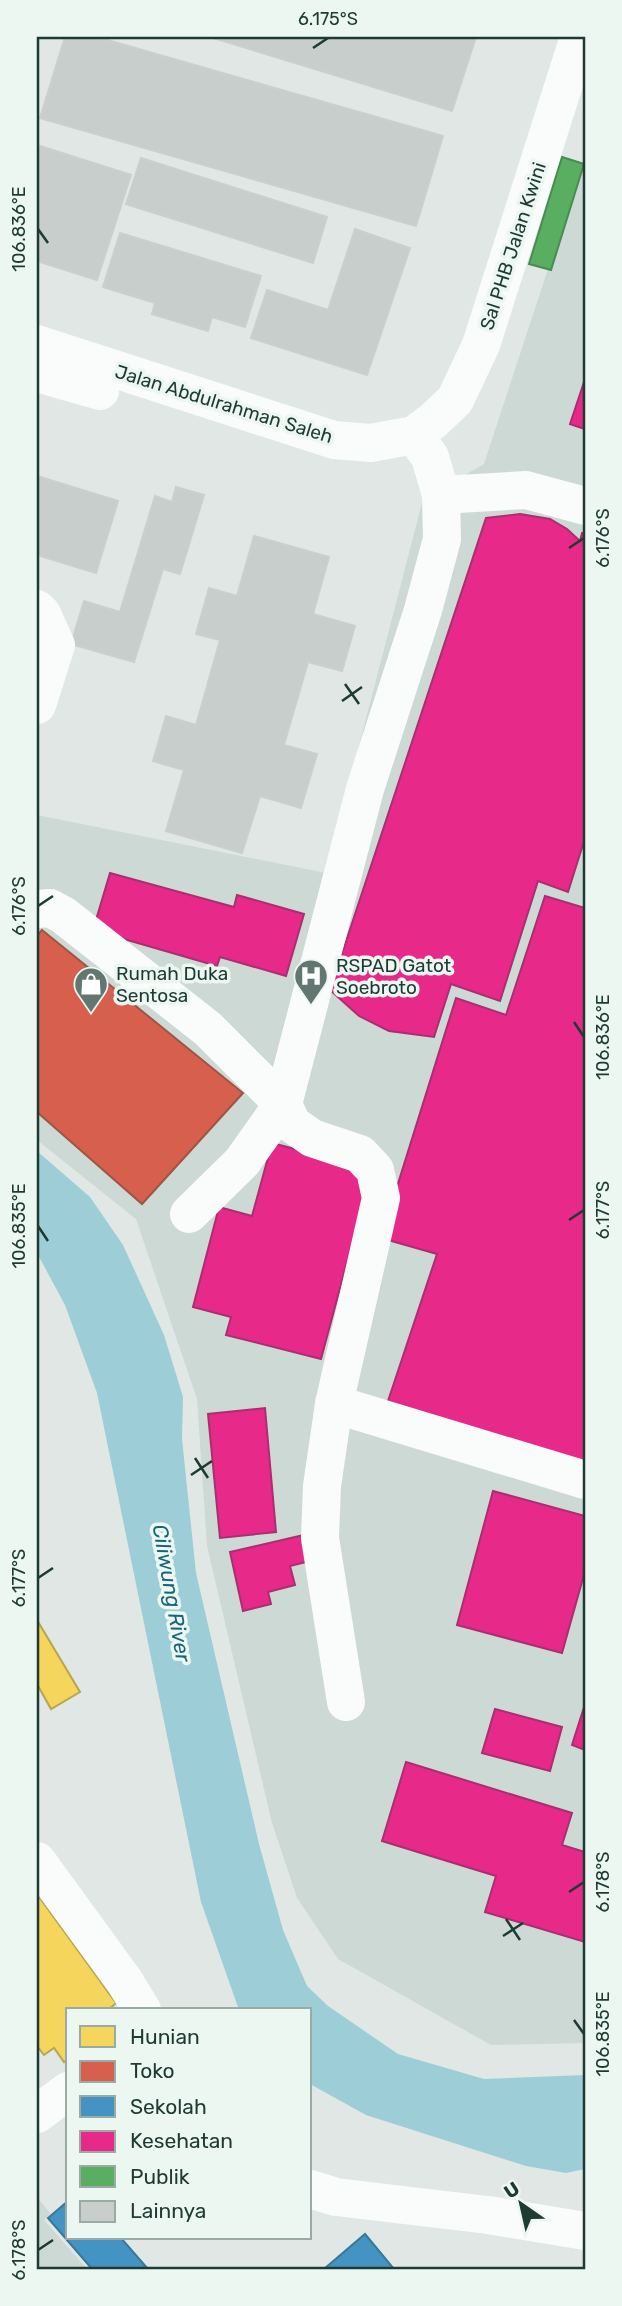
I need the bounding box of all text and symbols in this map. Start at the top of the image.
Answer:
text: 6.175°S [298,8,358,30]
street label: Sal PHB Jalan Kwini [475,159,551,333]
text: 106.836°E [8,186,30,272]
street label: Jalan Abdulrahman Saleh [112,360,336,448]
text: 6.176°S [592,508,614,568]
text: 6.176°S [8,876,30,936]
place label: RSPAD Gatot Soebroto [336,954,452,999]
hospital icon: RSPAD Gatot Soebroto [292,957,330,1006]
place label: Rumah Duka Sentosa [116,962,228,1007]
shop icon: Rumah Duka Sentosa [72,965,110,1014]
text: 106.836°E [592,994,614,1080]
text: 6.177°S [592,1181,614,1239]
text: 106.835°E [8,1183,30,1269]
water label: Ciliwung River [148,1522,197,1665]
text: 6.177°S [8,1549,30,1607]
text: 6.178°S [592,1852,614,1912]
text: 106.835°E [592,1991,614,2077]
legend [66,2008,312,2240]
text: Hunian [130,2024,200,2049]
text: Toko [130,2058,175,2083]
text: Sekolah [130,2094,207,2119]
text: Kesehatan [130,2128,233,2153]
text: Publik [130,2164,190,2189]
north arrow [486,2170,556,2240]
text: U [500,2177,524,2204]
text: Lainnya [130,2198,206,2223]
text: 6.178°S [8,2220,30,2280]

